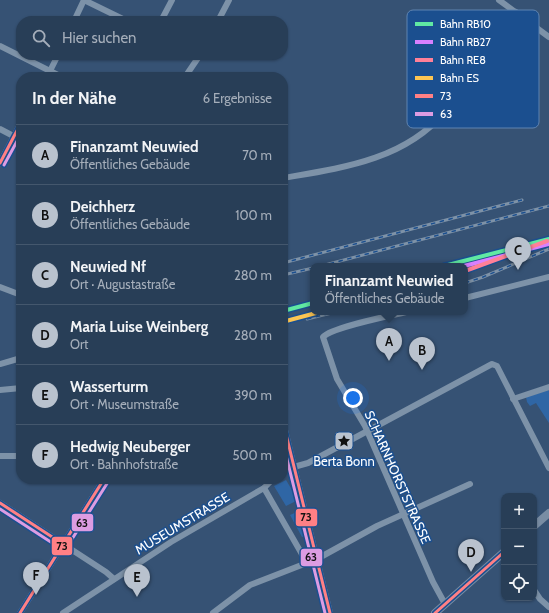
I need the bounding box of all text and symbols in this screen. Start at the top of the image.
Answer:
legend [407,10,539,128]
search box [16,16,288,60]
text: Bahn RB10 [440,17,491,31]
icon: search [30,27,52,49]
text: Hier suchen [62,29,137,47]
text: Bahn RB27 [440,35,491,49]
text: Bahn RE8 [440,53,486,67]
text: Bahn ES [440,71,480,85]
text: In der Nähe [32,88,116,108]
text: 73 [440,89,452,103]
text: 6 Ergebnisse [203,90,272,106]
text: 63 [440,107,452,121]
text: Finanzamt Neuwied [70,138,199,156]
text: A [41,147,49,163]
text: 70 m [242,147,272,163]
text: Öffentliches Gebäude [70,156,190,172]
text: Deichherz [70,198,135,216]
text: B [41,207,49,223]
text: 100 m [235,207,272,223]
text: Öffentliches Gebäude [70,216,190,232]
pin: C [505,237,531,270]
text: Neuwied Nf [70,258,146,276]
popup [310,263,468,315]
text: C [41,267,49,283]
text: 280 m [234,267,272,283]
text: Finanzamt Neuwied [325,272,453,290]
text: Ort · Augustastraße [70,276,175,292]
text: Öffentliches Gebäude [325,290,445,306]
text: Maria Luise Weinberg [70,318,208,336]
text: D [40,327,50,343]
text: 280 m [234,327,272,343]
pin: A [376,328,402,361]
text: Ort [70,336,88,352]
pin: B [409,337,435,370]
text: Wasserturm [70,378,148,396]
text: E [41,387,49,403]
text: 390 m [234,387,272,403]
your location [343,388,363,408]
text: Ort · Museumstraße [70,396,179,412]
street label: SCHARNHORSTSTRASSE [361,408,435,546]
place icon: Berta Bonn [333,430,355,452]
text: Hedwig Neuberger [70,438,190,456]
text: F [42,447,48,463]
text: 500 m [232,447,272,463]
place label: Berta Bonn [313,453,375,469]
text: Ort · Bahnhofstraße [70,456,178,472]
street label: MUSEUMSTRASSE [132,489,232,557]
map controls [501,493,537,601]
button: + [501,493,537,529]
line badge: 73 [295,508,318,527]
text: 73 [300,510,312,524]
line badge: 63 [71,513,94,532]
text: 63 [76,516,88,530]
button: − [501,529,537,565]
line badge: 73 [51,536,73,556]
text: 73 [56,539,68,553]
pin: D [458,539,484,572]
line badge: 63 [300,548,323,567]
text: 63 [305,550,317,564]
pin: F [23,562,49,595]
pin: E [124,564,150,597]
button: locate [501,565,537,601]

